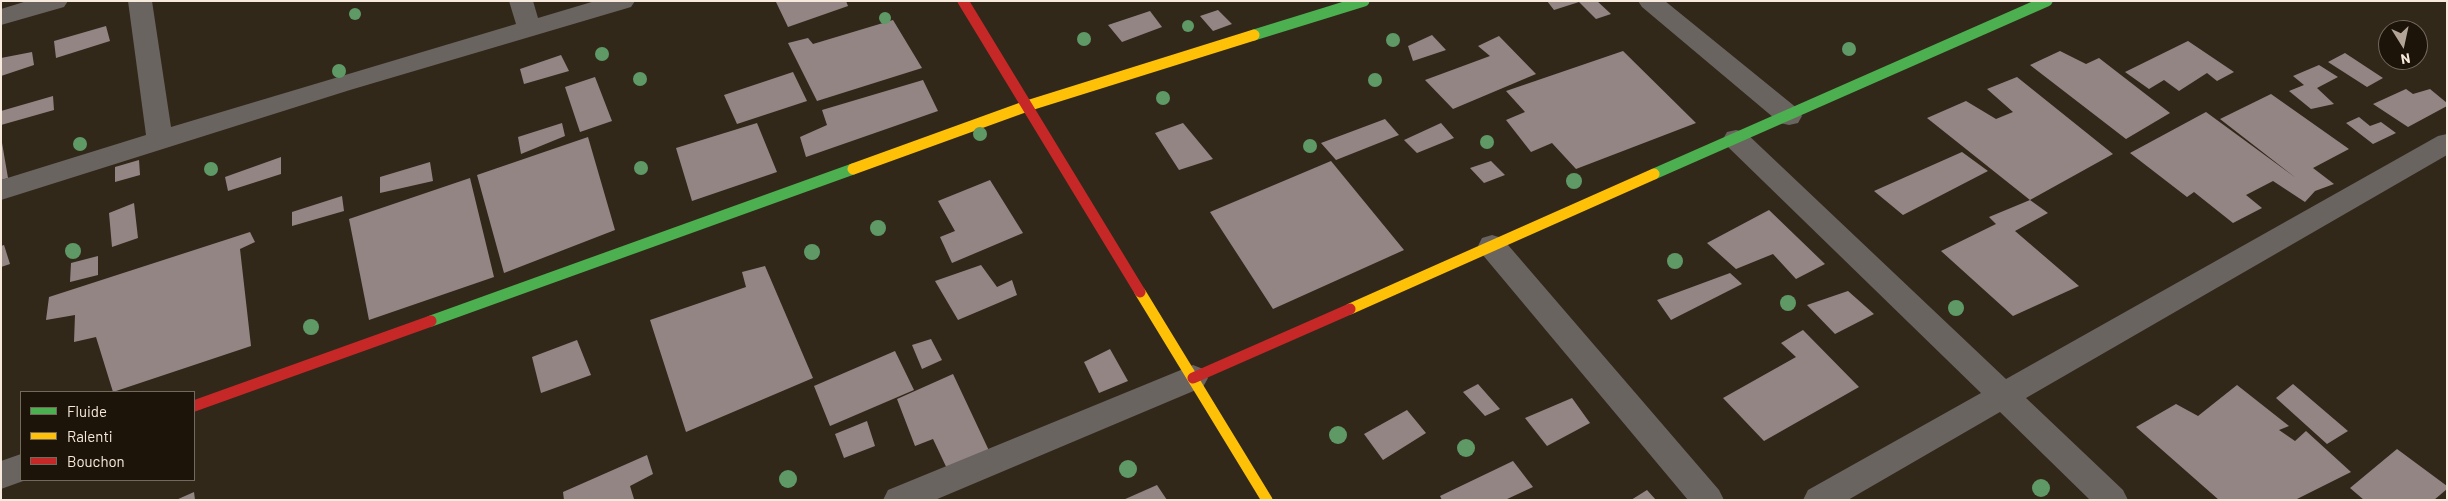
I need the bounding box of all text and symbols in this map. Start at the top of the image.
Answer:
north arrow [2378,20,2428,70]
text: N [2399,50,2412,68]
legend [20,391,195,481]
text: Fluide [67,402,107,420]
text: Ralenti [67,427,113,445]
text: Bouchon [67,452,125,470]

